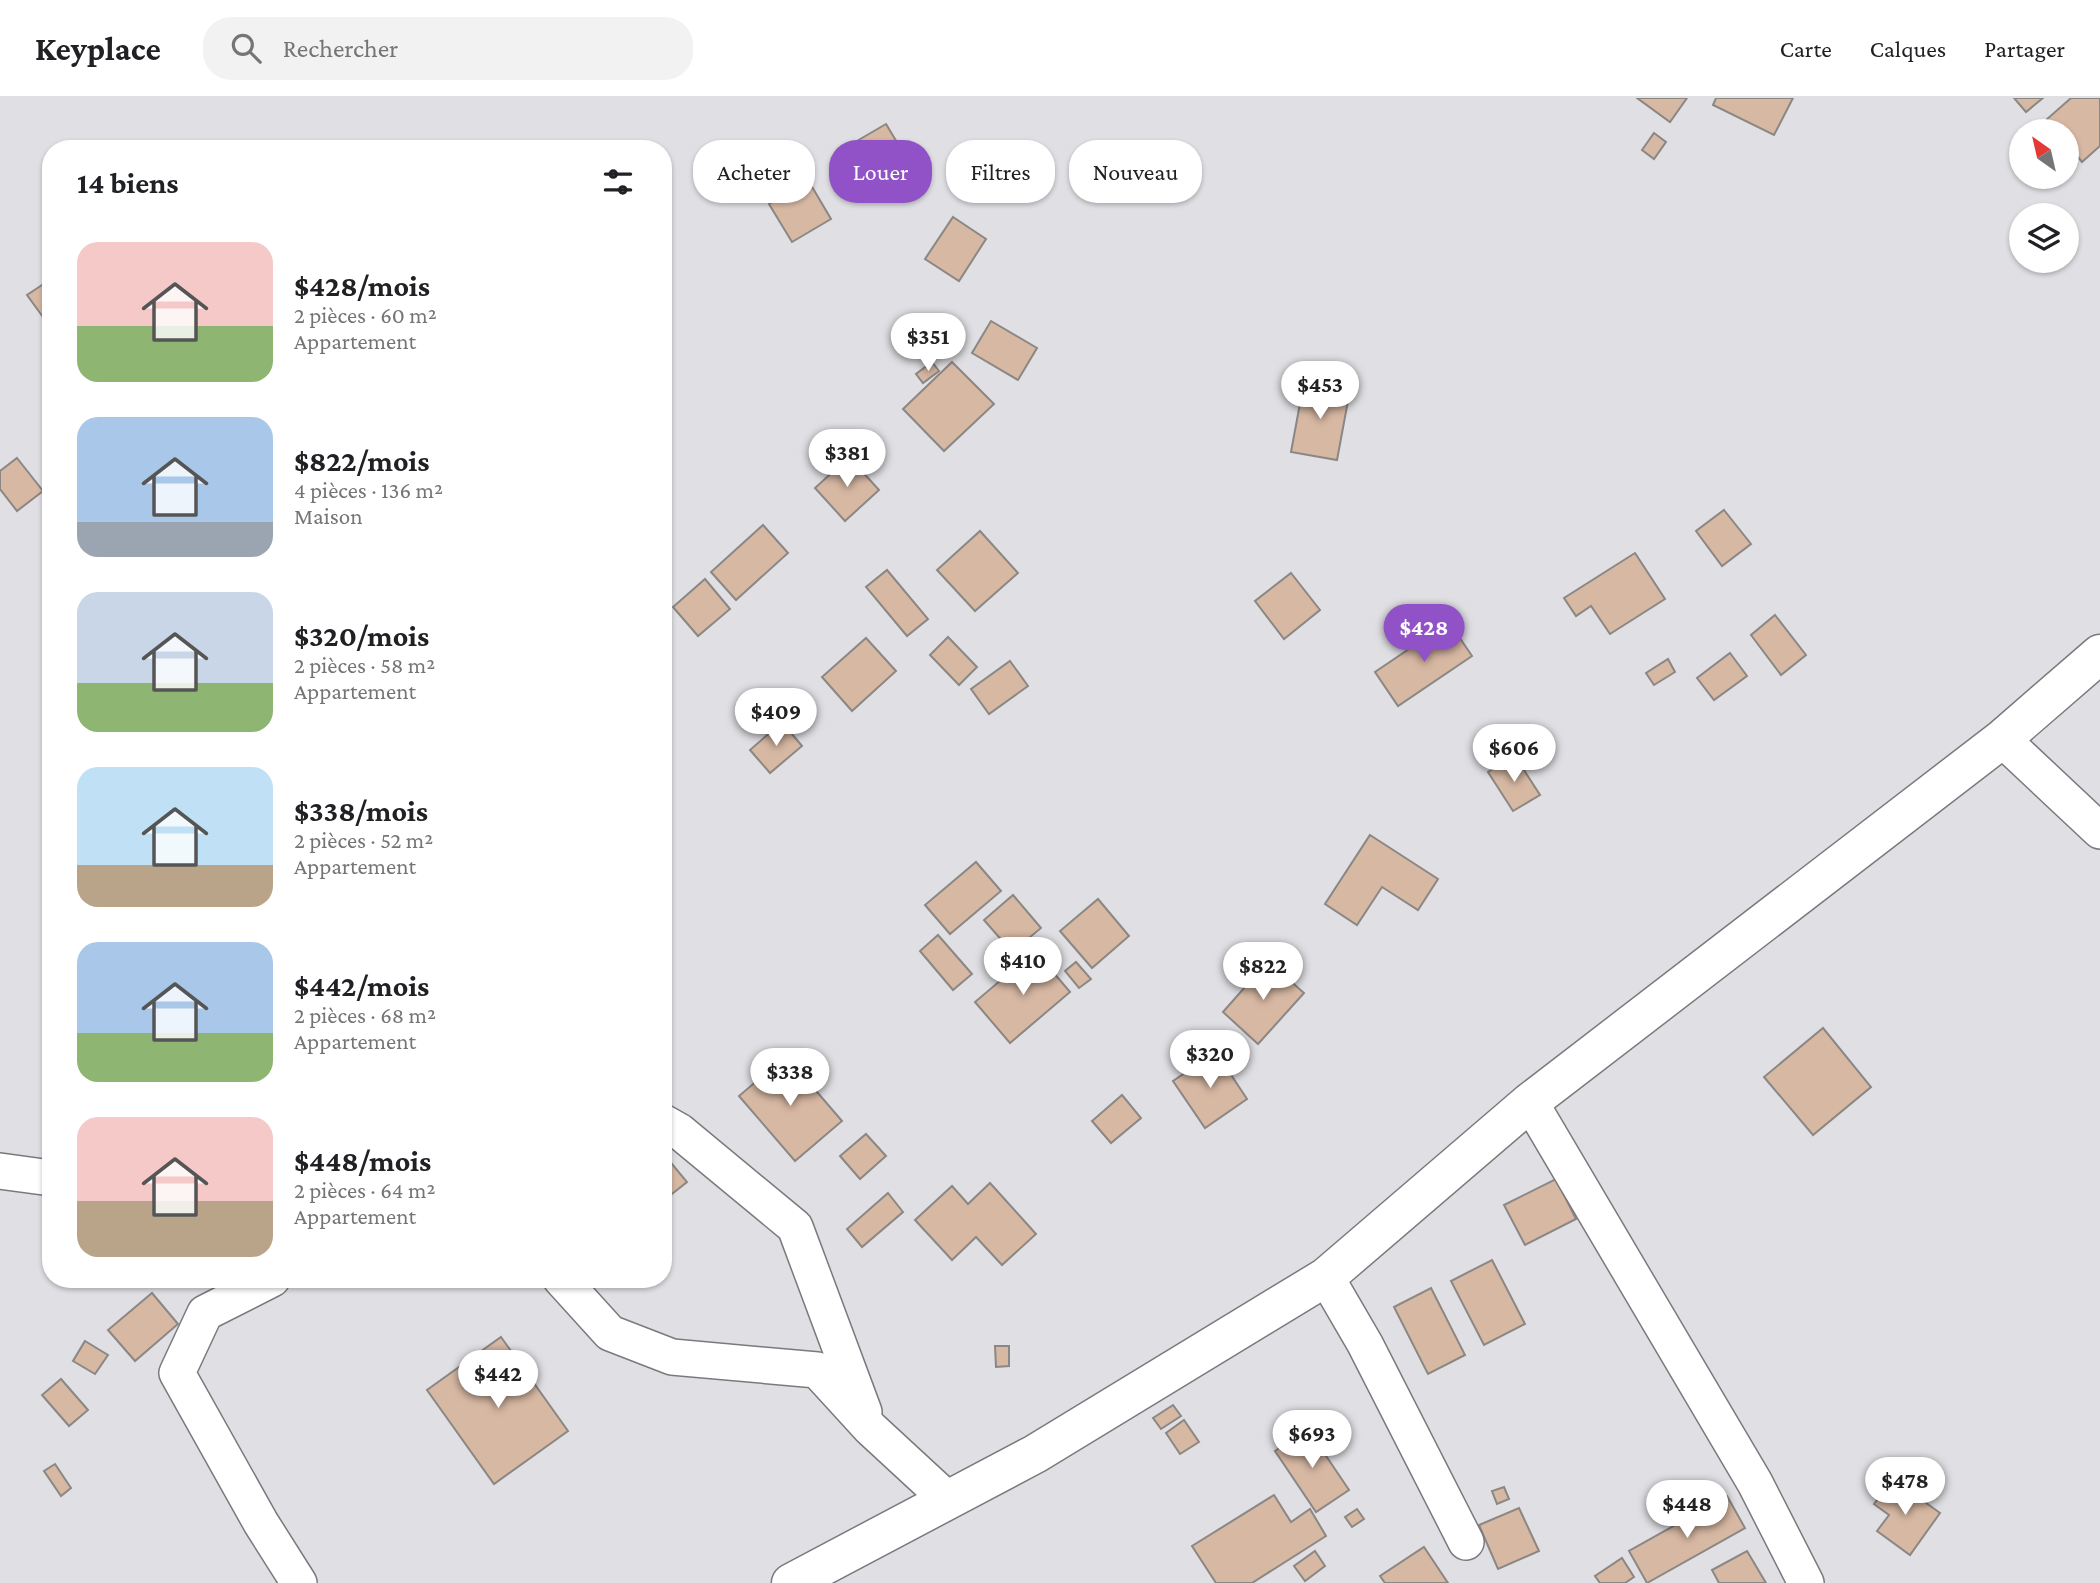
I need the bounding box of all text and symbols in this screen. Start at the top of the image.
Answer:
search box [203,17,693,80]
icon: search [227,29,265,67]
text: Keyplace [35,30,161,67]
text: Rechercher [283,34,398,63]
text: Carte [1780,35,1832,62]
text: Calques [1870,35,1946,62]
text: Partager [1984,35,2065,62]
north arrow [2009,119,2079,189]
map controls [2009,119,2079,273]
chip: Acheter [693,140,815,203]
chip: Louer [829,140,932,203]
chip: Filtres [946,140,1055,203]
chip: Nouveau [1069,140,1202,203]
icon: filters [599,163,637,201]
text: 14 biens [77,166,179,199]
button: layers [2009,203,2079,273]
text: $428/mois [294,269,430,302]
icon: home [133,270,217,354]
text: 2 pièces · 60 m² [294,302,437,328]
pin: $351 [887,314,969,373]
text: $351 [907,323,949,349]
text: Appartement [294,328,416,354]
pin: $453 [1279,362,1361,421]
text: $453 [1297,371,1343,397]
pin: $381 [806,430,888,489]
text: $381 [825,439,869,465]
text: $822/mois [294,444,429,477]
icon: home [133,445,217,529]
text: 4 pièces · 136 m² [294,477,443,503]
text: Maison [294,503,363,529]
pin: $428 [1383,604,1465,664]
text: $428 [1400,614,1448,640]
text: $320/mois [294,619,429,652]
icon: home [133,620,217,704]
text: 2 pièces · 58 m² [294,652,435,678]
text: Appartement [294,678,416,704]
pin: $409 [735,688,817,748]
text: $409 [751,698,801,724]
pin: $606 [1473,724,1555,784]
text: $606 [1489,734,1539,760]
text: $338/mois [294,794,428,827]
icon: home [133,795,217,879]
text: 2 pièces · 52 m² [294,827,433,853]
text: Appartement [294,853,416,879]
pin: $410 [982,937,1064,997]
pin: $822 [1222,942,1304,1002]
text: $410 [1000,947,1046,973]
text: $822 [1239,952,1287,978]
text: $442/mois [294,969,429,1002]
icon: home [133,970,217,1054]
text: 2 pièces · 68 m² [294,1002,436,1028]
text: Appartement [294,1028,416,1054]
pin: $320 [1169,1030,1251,1090]
text: $320 [1186,1040,1234,1066]
pin: $338 [749,1048,831,1108]
text: $338 [766,1058,814,1084]
text: $448/mois [294,1144,431,1177]
icon: home [133,1145,217,1229]
text: 2 pièces · 64 m² [294,1177,435,1203]
text: Appartement [294,1203,416,1229]
pin: $442 [457,1350,539,1410]
text: $442 [474,1360,522,1386]
pin: $693 [1271,1410,1353,1470]
text: $693 [1289,1420,1335,1446]
pin: $478 [1864,1458,1946,1517]
text: $478 [1881,1467,1929,1493]
pin: $448 [1646,1480,1728,1540]
text: $448 [1662,1490,1712,1516]

